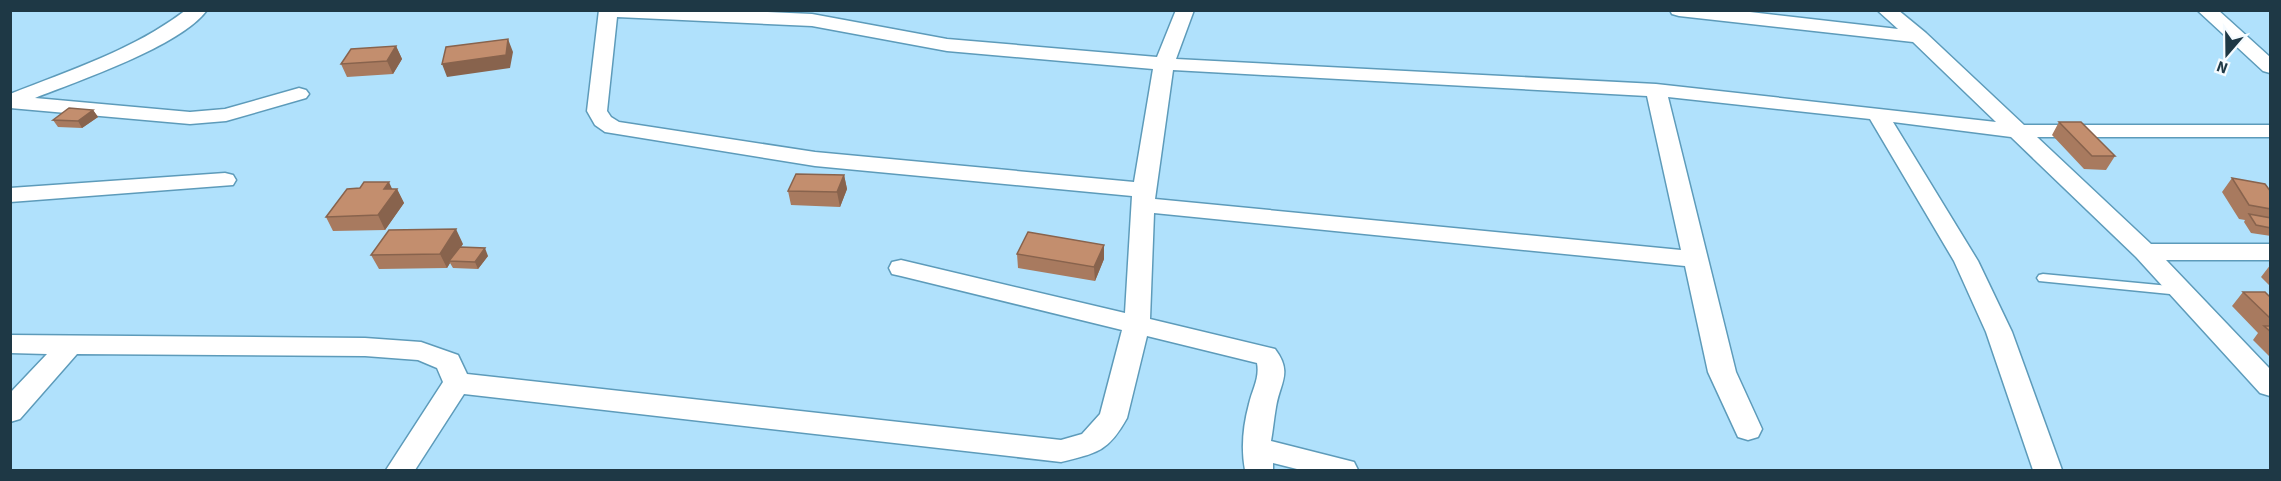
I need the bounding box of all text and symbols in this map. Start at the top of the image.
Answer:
north arrow [2197,24,2257,84]
text: N [2213,55,2231,79]

